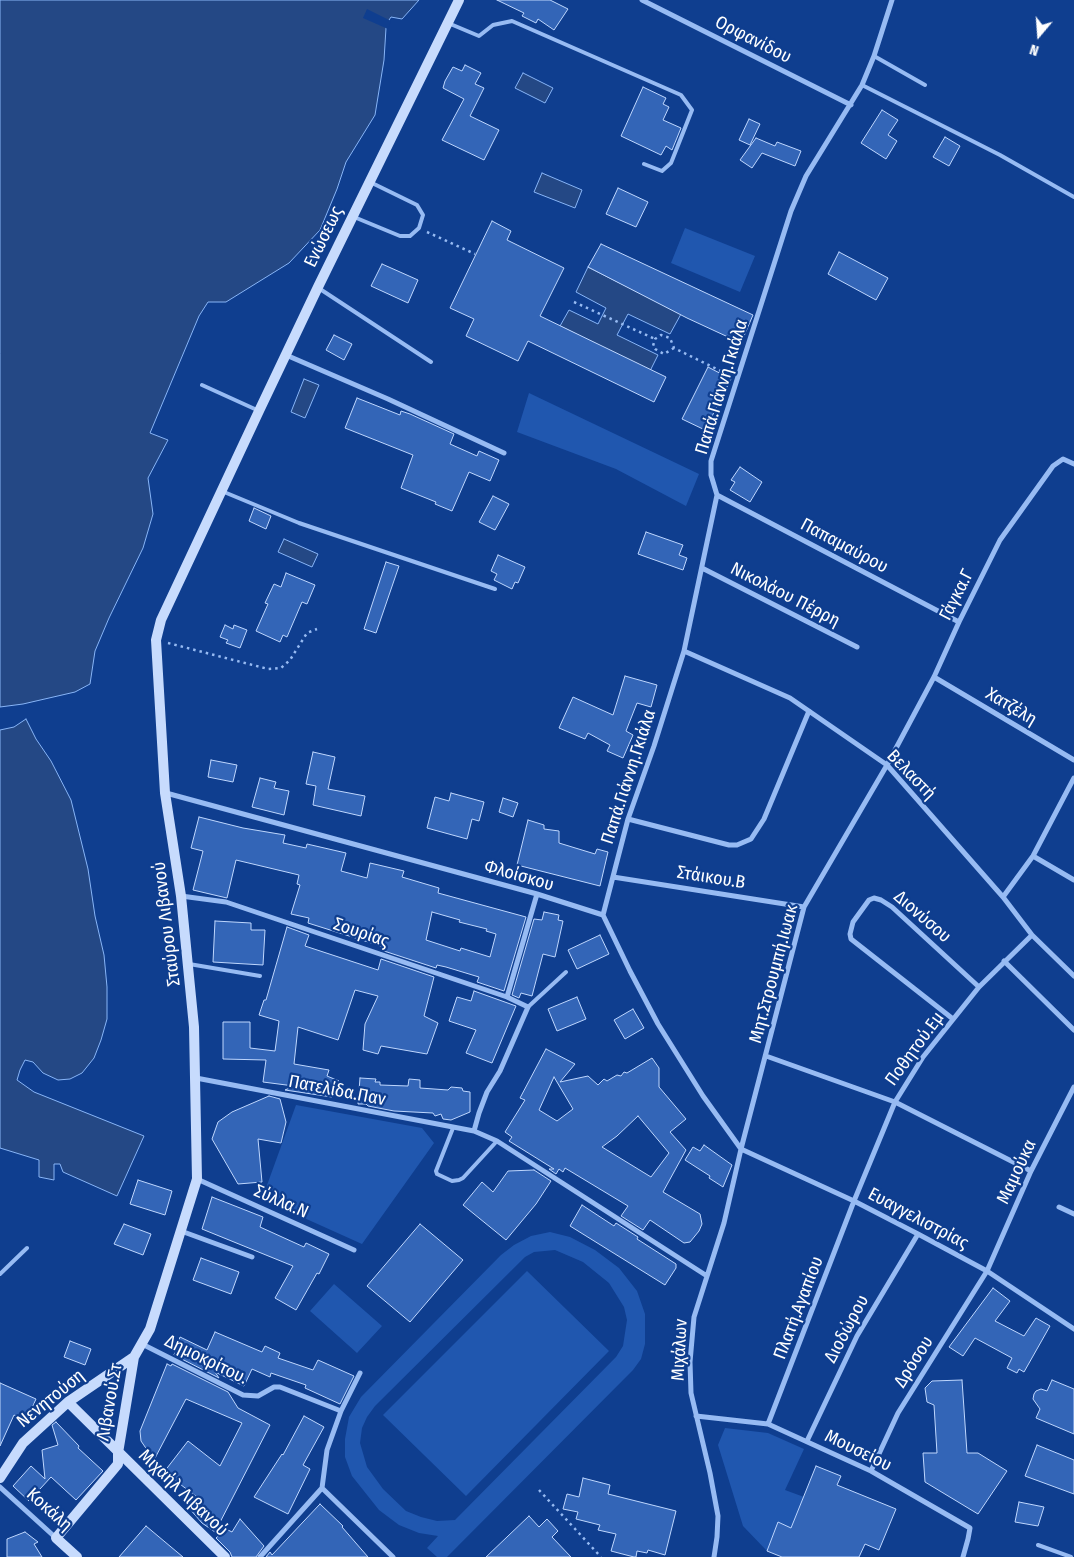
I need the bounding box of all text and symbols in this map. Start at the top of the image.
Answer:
north arrow [1014,10,1064,60]
street label: Ορφανίδου [711,12,795,68]
text: N [1028,40,1041,59]
street label: Ενώσεως [300,203,348,271]
street label: Παπά.Γιάννη.Γκιάλα [691,317,753,457]
street label: Παπαμαύρου [797,514,891,578]
street label: Νικολάου Πέρρη [727,558,843,632]
street label: Γάγκα.Γ [935,566,979,624]
street label: Χατζέλη [981,683,1041,731]
street label: Παπά.Γιάννη.Γκιάλα [597,707,661,847]
street label: Βελαστή [882,745,940,805]
street label: Φλοίσκου [482,856,556,896]
street label: Σταύρου Λιβανού [149,860,185,988]
street label: Στάικου.Β [675,862,747,894]
street label: Διονύσου [889,886,955,948]
street label: Μητ.Στρουμπή.Ιωακ [745,902,803,1046]
street label: Σουρίας [330,913,392,953]
street label: Ποθητού.Εμ [881,1008,949,1090]
street label: Πατελίδα.Παν [287,1071,387,1111]
street label: Μαμούκα [993,1136,1041,1208]
street label: Σύλλα.Ν [250,1180,312,1224]
street label: Ευαγγελιστρίας [864,1184,972,1254]
street label: Πλατή.Αγαπίου [769,1253,829,1363]
street label: Διοδώρου [820,1291,874,1367]
street label: Μιχάλων [668,1318,692,1382]
street label: Δημοκρίτου. [161,1331,251,1389]
street label: Δρόσου [890,1332,938,1392]
street label: Λιβανού.Στ [93,1362,127,1442]
street label: Νενητούση [13,1365,89,1433]
street label: Μουσείου [821,1426,895,1476]
street label: Μιχαήλ Λιβανού [134,1445,232,1541]
street label: Κοκάλη [22,1484,76,1536]

